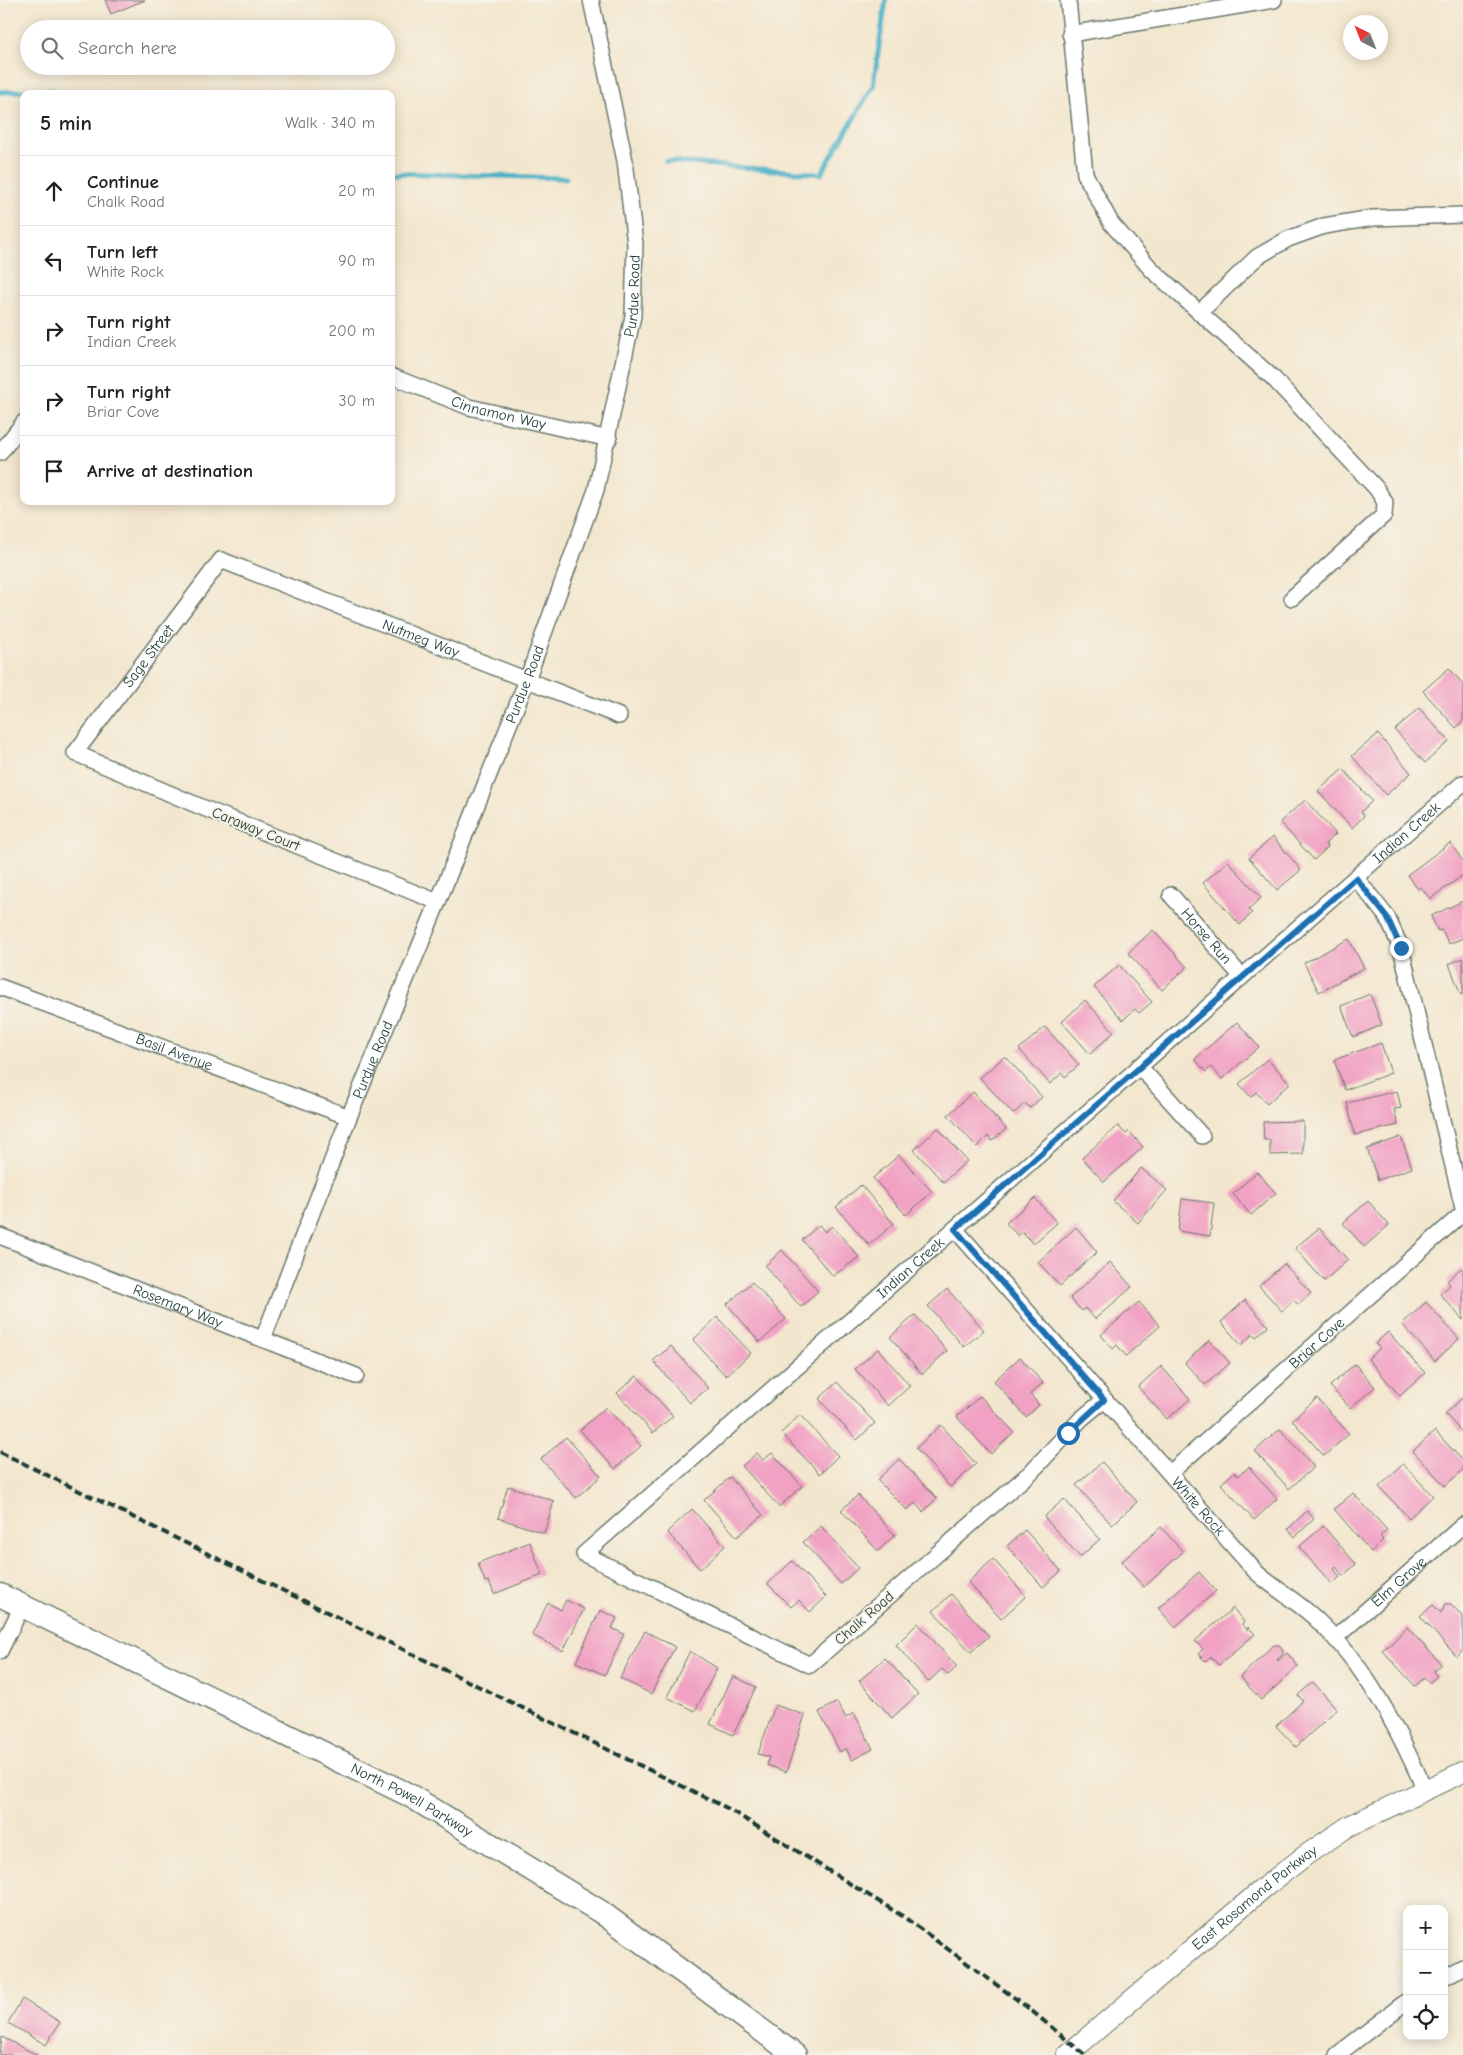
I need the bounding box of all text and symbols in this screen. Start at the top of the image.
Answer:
north arrow [1343,15,1388,60]
search box [20,20,395,75]
icon: search [38,34,66,62]
text: Search here [78,37,177,59]
text: 5 min [40,111,92,135]
text: Walk · 340 m [285,114,375,132]
text: Continue [87,171,159,193]
icon: ahead [40,177,68,205]
text: 20 m [338,182,375,200]
text: Chalk Road [87,193,165,211]
text: Turn left [87,241,158,263]
icon: left [40,247,68,275]
text: 90 m [338,252,375,270]
street label: Purdue Road [620,255,644,338]
text: White Rock [87,263,164,281]
text: Turn right [87,311,171,333]
icon: right [40,317,68,345]
text: 200 m [329,322,375,340]
text: Indian Creek [87,333,176,351]
text: Turn right [87,381,171,403]
icon: right [40,387,68,415]
text: 30 m [339,392,375,410]
street label: Cinnamon Way [449,392,548,433]
text: Briar Cove [87,403,159,421]
icon: arrive [40,457,68,485]
text: Arrive at destination [87,460,253,482]
street label: Nutmeg Way [380,615,462,662]
street label: Sage Street [119,620,178,691]
street label: Purdue Road [502,643,548,726]
street label: Indian Creek [1369,798,1445,867]
street label: Caraway Court [209,803,303,855]
street label: Horse Run [1177,904,1236,968]
route end [1390,937,1413,960]
street label: Purdue Road [349,1018,397,1101]
street label: Basil Avenue [133,1029,216,1075]
street label: Indian Creek [873,1233,948,1302]
street label: Rosemary Way [130,1280,225,1332]
street label: Briar Cove [1285,1313,1348,1372]
route start [1057,1422,1080,1445]
street label: White Rock [1168,1473,1229,1540]
street label: Elm Grove [1367,1552,1430,1611]
street label: Chalk Road [831,1587,897,1649]
street label: North Powell Parkway [348,1759,476,1841]
street label: East Rosamond Parkway [1188,1841,1321,1954]
map controls [1403,1905,1448,2040]
button: + [1403,1905,1448,1950]
button: − [1403,1950,1448,1995]
button: locate [1403,1995,1448,2040]

